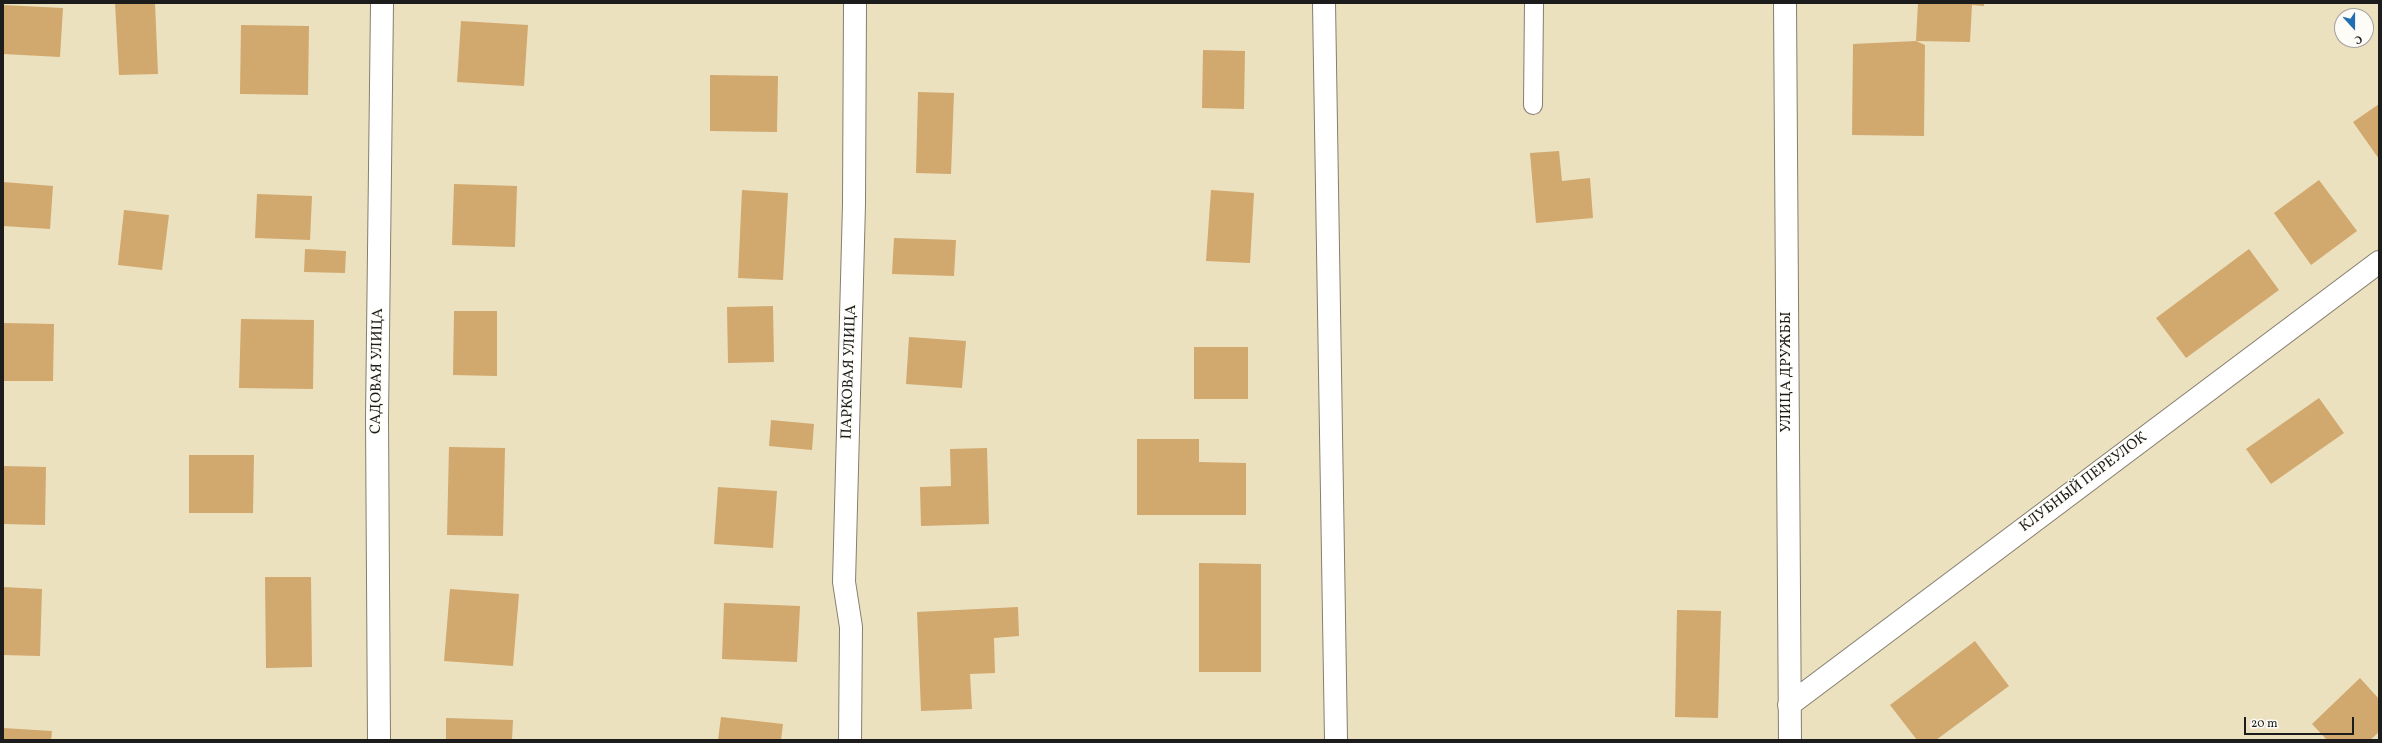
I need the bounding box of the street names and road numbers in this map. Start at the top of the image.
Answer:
street label: ПАРКОВАЯ УЛИЦА [839,304,861,440]
street label: САДОВАЯ УЛИЦА [368,308,388,434]
street label: УЛИЦА ДРУЖБЫ [1778,312,1796,432]
street label: КЛУБНЫЙ ПЕРЕУЛОК [2017,429,2151,537]

